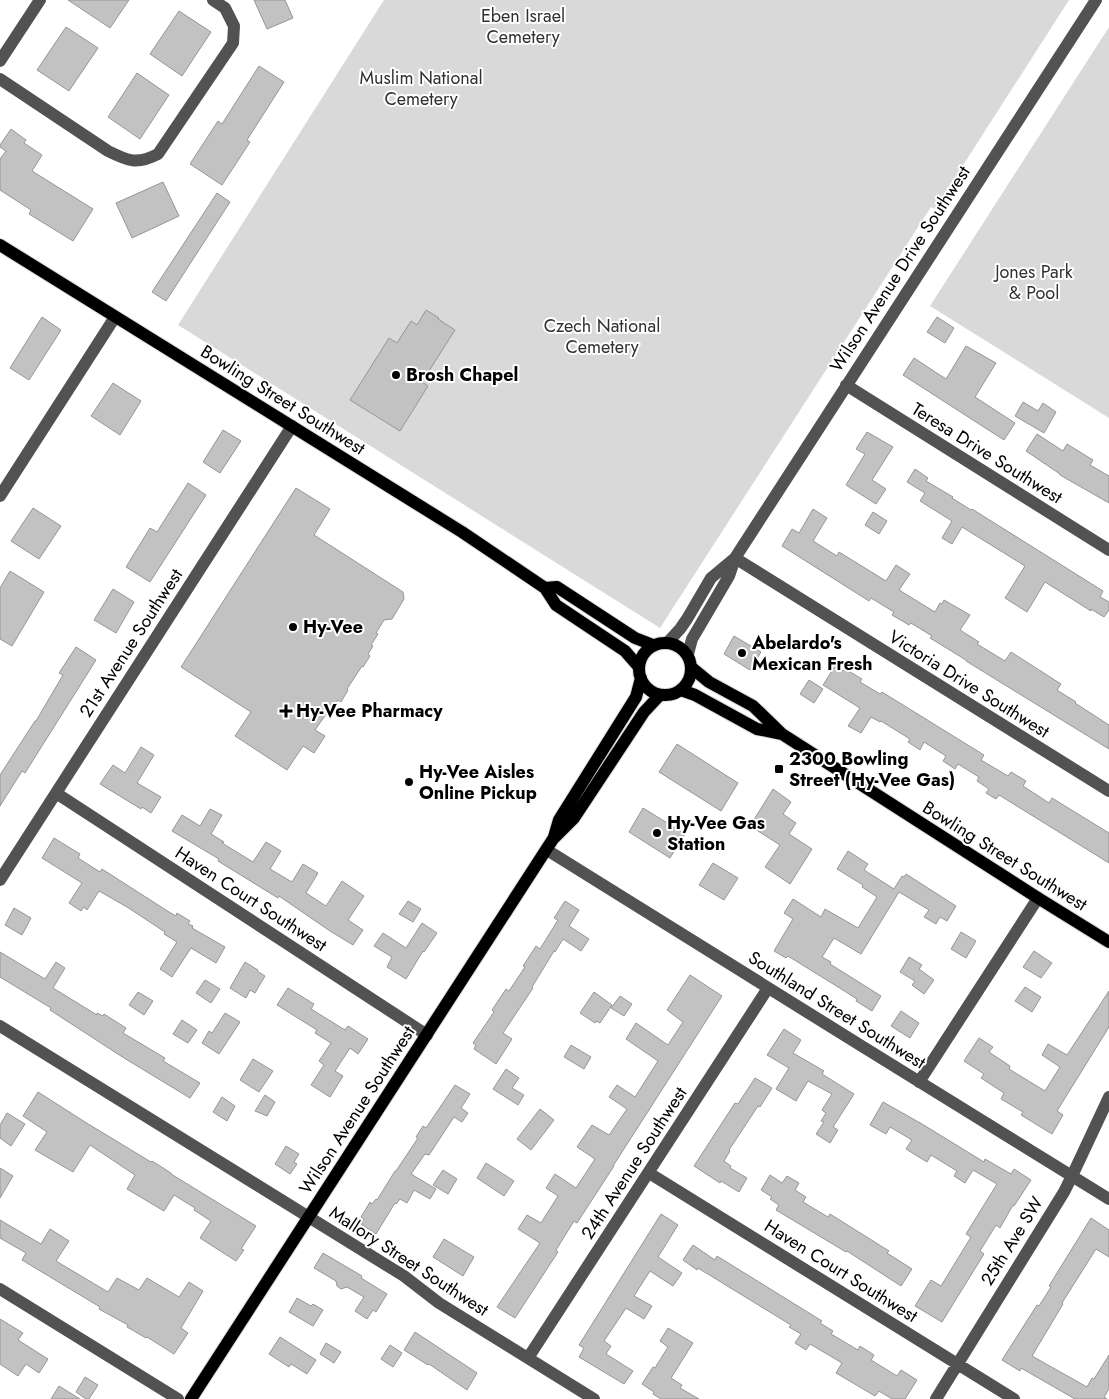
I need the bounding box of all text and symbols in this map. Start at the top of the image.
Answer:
park label: Eben Israel Cemetery [481,3,565,50]
park label: Muslim National Cemetery [359,65,483,112]
street label: Wilson Avenue Drive Southwest [823,160,977,377]
park label: Jones Park & Pool [993,259,1073,306]
park label: Czech National Cemetery [544,313,660,360]
street label: Bowling Street Southwest [196,339,371,462]
place label: Brosh Chapel [406,362,518,388]
marker: Brosh Chapel [390,369,402,381]
street label: Teresa Drive Southwest [907,396,1068,510]
street label: 21st Avenue Southwest [73,563,189,722]
place label: Hy-Vee [303,614,363,640]
marker: Hy-Vee [287,621,299,633]
street label: Victoria Drive Southwest [884,624,1055,744]
place label: Abelardo's Mexican Fresh [751,630,872,677]
marker: Abelardo's Mexican Fresh [736,647,748,659]
place label: Hy-Vee Pharmacy [296,698,443,724]
marker: Hy-Vee Pharmacy [280,705,292,717]
place label: 2300 Bowling Street (Hy-Vee Gas) [789,746,955,793]
place label: Hy-Vee Aisles Online Pickup [419,759,537,806]
marker: 2300 Bowling Street (Hy-Vee Gas) [773,763,785,775]
marker: Hy-Vee Aisles Online Pickup [403,776,415,788]
street label: Bowling Street Southwest [918,795,1093,918]
place label: Hy-Vee Gas Station [667,810,765,857]
marker: Hy-Vee Gas Station [651,827,663,839]
street label: Haven Court Southwest [170,840,333,958]
street label: Southland Street Southwest [743,945,931,1076]
street label: Wilson Avenue Southwest [293,1020,422,1199]
street label: 24th Avenue Southwest [575,1081,693,1244]
street label: 25th Ave SW [974,1191,1050,1291]
street label: Mallory Street Southwest [324,1200,494,1323]
street label: Haven Court Southwest [759,1213,923,1329]

